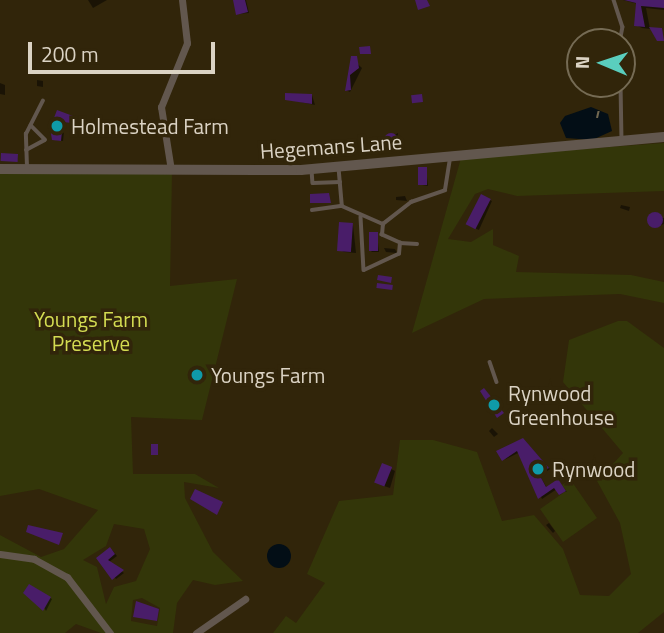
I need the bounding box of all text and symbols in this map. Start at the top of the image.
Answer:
scale bar [32,28,219,72]
north arrow [566,28,636,98]
text: 200 m [41,38,98,70]
text: N [567,55,596,69]
place label: Holmestead Farm [71,113,229,139]
marker: Holmestead Farm [49,118,65,134]
street label: Hegemans Lane [259,128,403,164]
park label: Youngs Farm Preserve [34,306,148,356]
place label: Youngs Farm [211,362,325,388]
marker: Youngs Farm [189,367,205,383]
place label: Rynwood Greenhouse [508,380,614,430]
marker: Rynwood Greenhouse [486,397,502,413]
place label: Rynwood [552,456,635,482]
marker: Rynwood [530,461,546,477]

